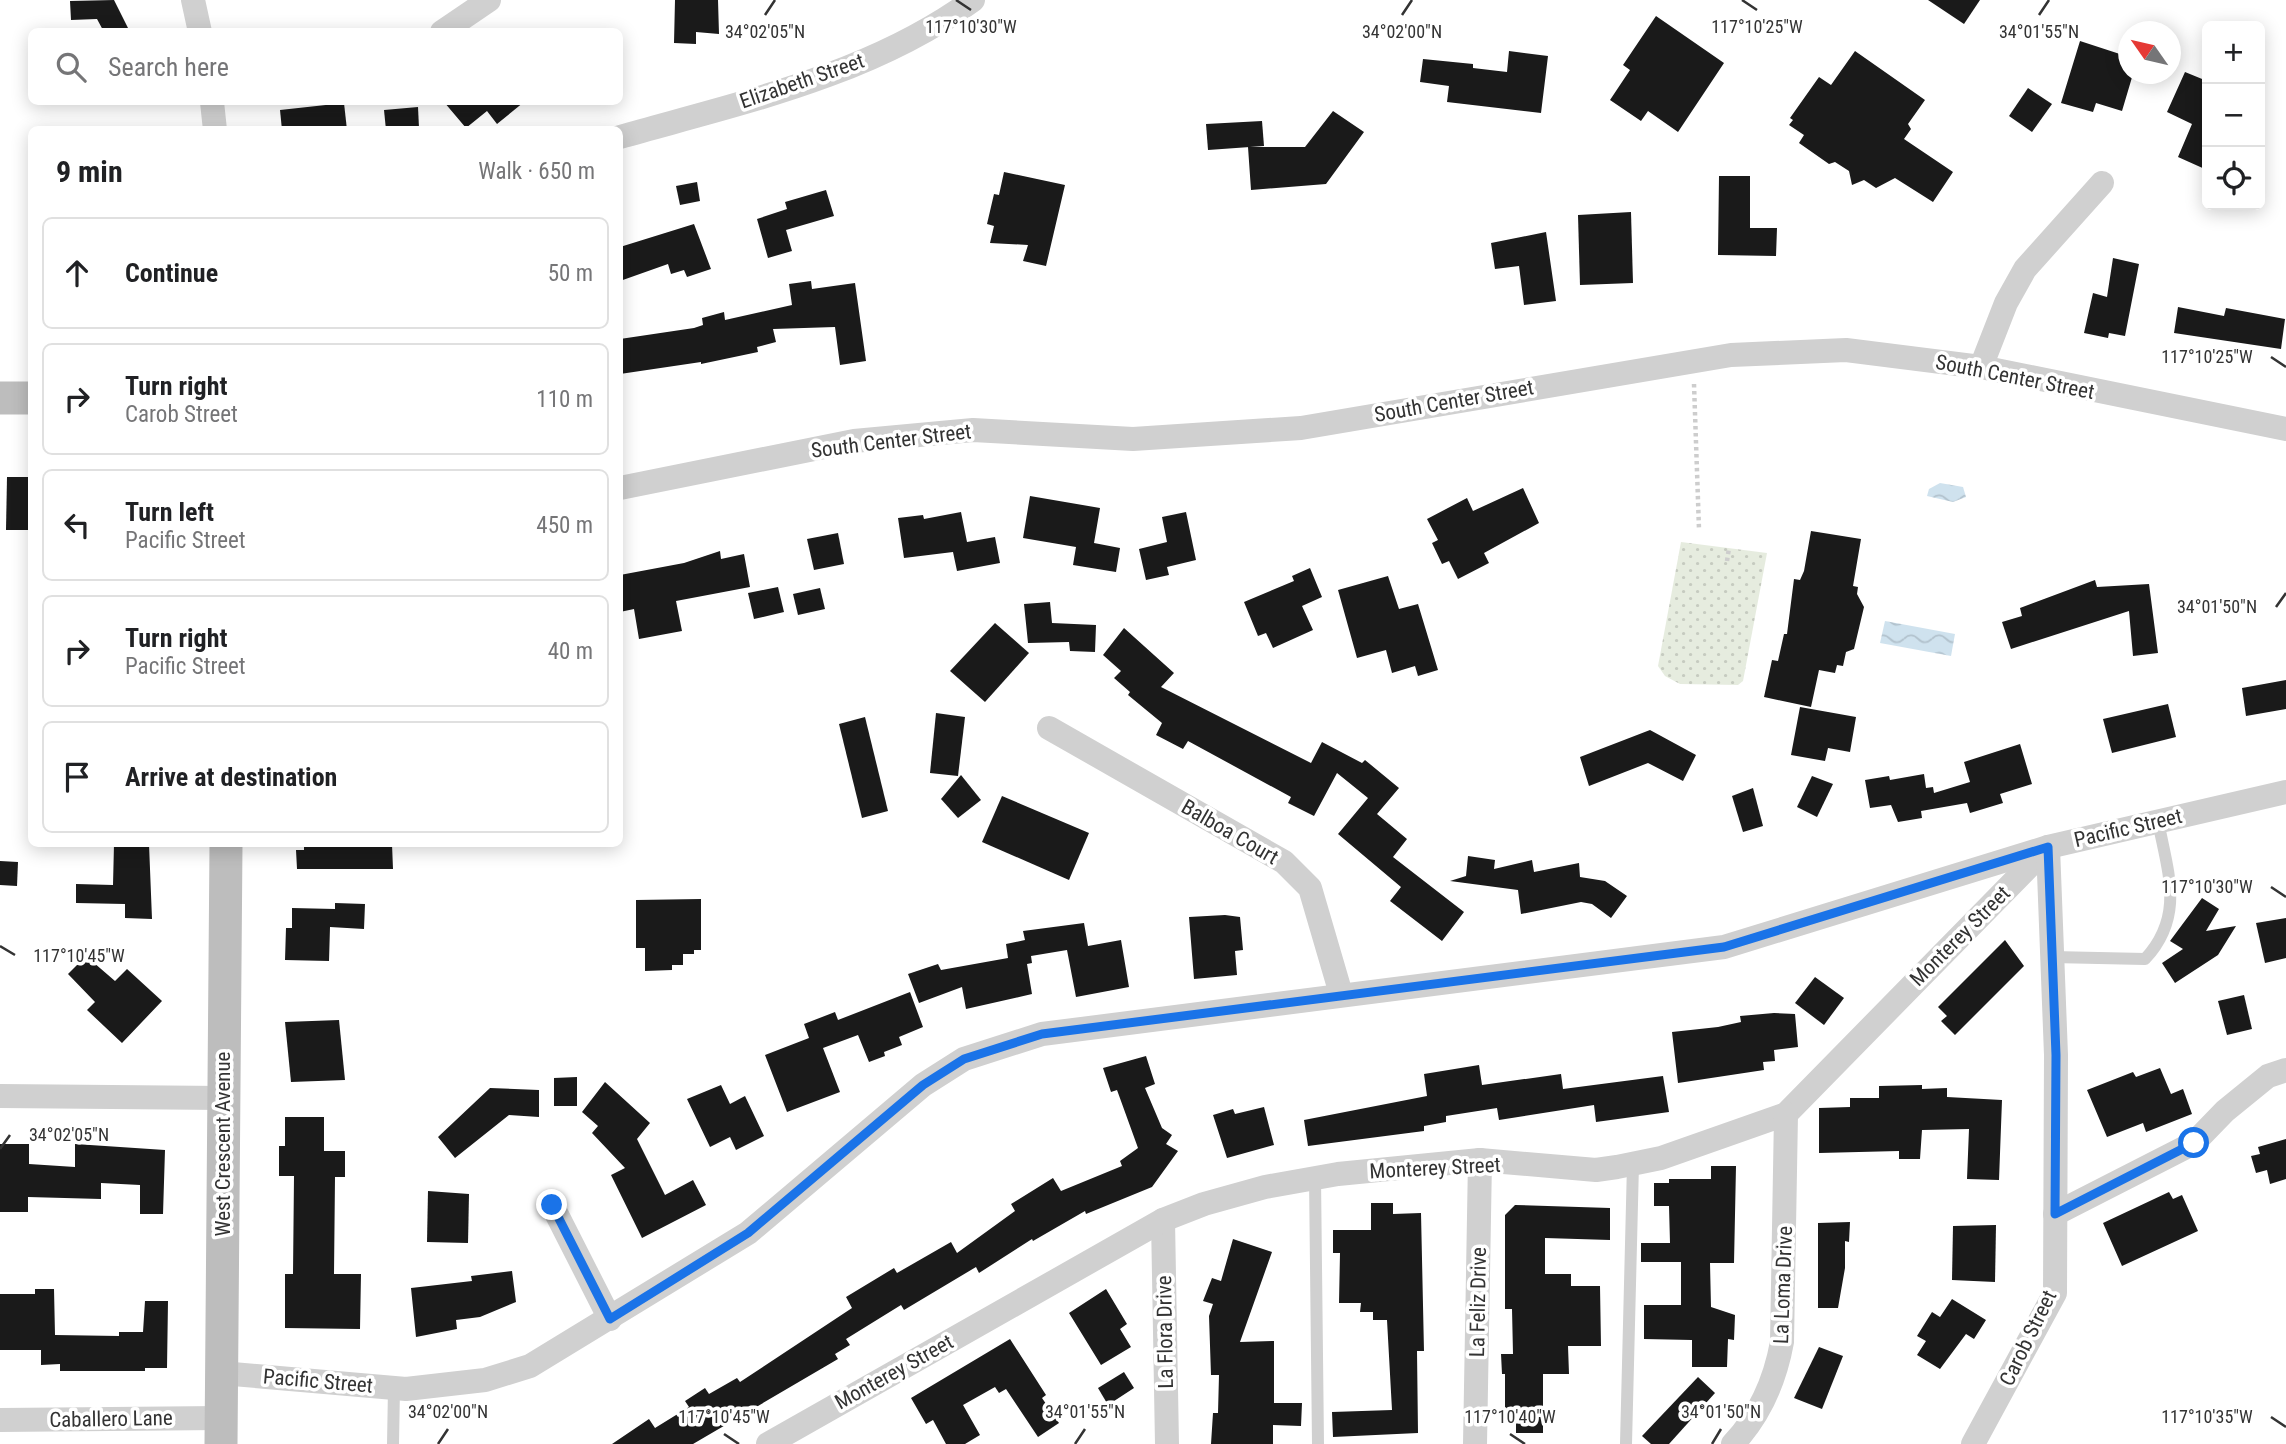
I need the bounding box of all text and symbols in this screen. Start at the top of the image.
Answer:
text: 117°10'30"W [925,16,1017,37]
text: 117°10'25"W [1711,16,1803,37]
text: 34°02'05"N [725,21,805,42]
text: 34°02'00"N [1362,21,1442,42]
text: 34°01'55"N [1999,21,2079,42]
north arrow [2118,21,2181,84]
map controls [2202,21,2265,210]
button: + [2202,21,2265,84]
search box [28,28,623,105]
icon: search [52,48,90,86]
street label: Elizabeth Street [737,49,867,113]
text: Search here [108,52,229,82]
button: − [2202,84,2265,147]
button: locate [2202,147,2265,210]
text: 9 min [56,154,123,189]
text: Walk · 650 m [478,158,595,185]
icon: ahead [58,254,96,292]
text: Continue [125,258,218,288]
text: 50 m [548,260,593,287]
text: 117°10'25"W [2161,346,2253,367]
street label: South Center Street [1934,350,2096,404]
text: Turn right [125,371,227,401]
street label: South Center Street [1373,375,1535,427]
icon: right [58,380,96,418]
text: 110 m [536,386,593,413]
text: Carob Street [125,401,238,428]
street label: South Center Street [810,419,972,463]
text: Turn left [125,497,214,527]
icon: left [58,506,96,544]
text: 450 m [536,512,593,539]
text: Pacific Street [125,527,246,554]
text: 34°01'50"N [2177,596,2257,617]
text: Turn right [125,623,227,653]
icon: right [58,632,96,670]
text: 40 m [548,638,593,665]
text: Pacific Street [125,653,246,680]
icon: arrive [58,758,96,796]
text: Arrive at destination [125,762,337,792]
street label: Balboa Court [1177,795,1283,869]
street label: Pacific Street [2072,804,2184,852]
text: 117°10'30"W [2161,876,2253,897]
street label: Monterey Street [1905,881,2015,991]
text: 117°10'45"W [33,945,125,966]
street label: West Crescent Avenue [211,1051,235,1236]
text: 34°02'05"N [29,1124,109,1145]
route start [2178,1127,2209,1158]
street label: Monterey Street [1369,1153,1501,1183]
route end [536,1189,567,1220]
street label: La Loma Drive [1769,1225,1797,1344]
street label: La Feliz Drive [1465,1247,1491,1357]
street label: La Flora Drive [1152,1275,1178,1389]
street label: Carob Street [1995,1286,2061,1390]
street label: Monterey Street [831,1330,957,1414]
street label: Pacific Street [262,1364,374,1398]
text: 34°02'00"N [408,1401,488,1422]
text: 34°01'55"N [1045,1401,1125,1422]
text: 34°01'50"N [1681,1401,1761,1422]
street label: Caballero Lane [49,1406,173,1432]
text: 117°10'45"W [678,1406,770,1427]
text: 117°10'40"W [1464,1406,1556,1427]
text: 117°10'35"W [2161,1406,2253,1427]

